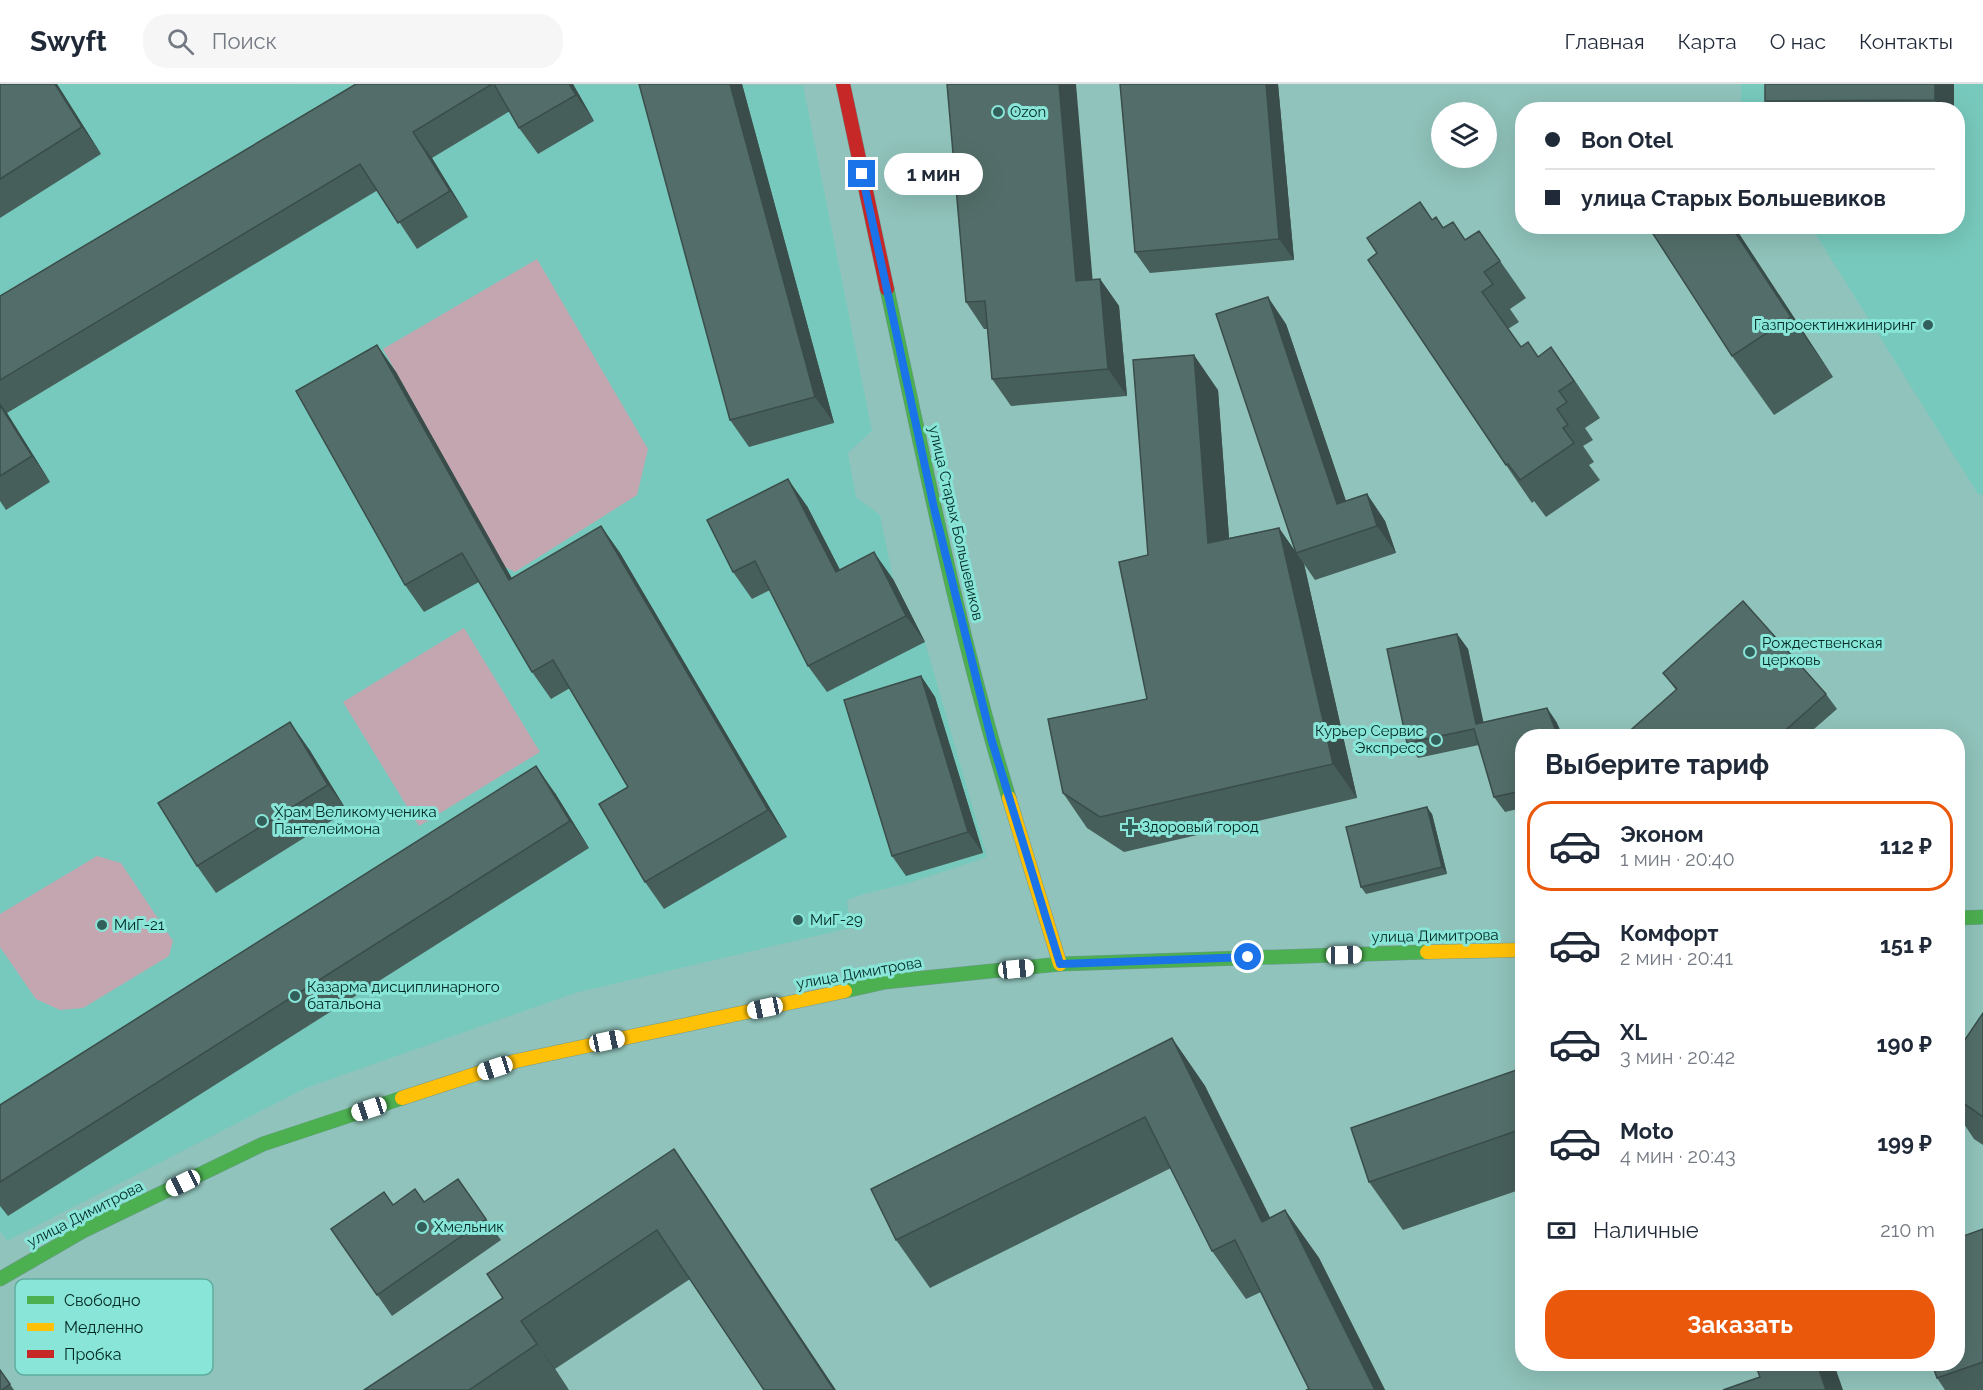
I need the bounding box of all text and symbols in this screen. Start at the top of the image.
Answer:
search box [143,14,563,68]
text: Swyft [30,25,107,58]
icon: search [164,25,197,58]
text: Поиск [212,28,277,54]
text: Главная [1565,29,1645,54]
text: Карта [1678,29,1737,54]
text: О нас [1770,29,1826,54]
text: Контакты [1859,29,1953,54]
map controls [1431,102,1497,168]
button: layers [1431,102,1497,168]
place label: Ozon [1010,103,1046,121]
marker: Ozon [991,105,1005,119]
text: Bon Otel [1581,127,1673,153]
callout: 1 мин [883,153,982,195]
route end [848,160,875,187]
text: 1 мин [907,162,960,186]
text: улица Старых Большевиков [1581,185,1886,211]
place label: Газпроектинжиниринг [1754,316,1916,334]
marker: Газпроектинжиниринг [1921,318,1935,332]
street label: улица Старых Большевиков [925,424,987,622]
place label: Рождественская церковь [1762,634,1883,669]
marker: Рождественская церковь [1743,645,1757,659]
place label: Курьер Сервис Экспресс [1315,722,1424,757]
marker: Курьер Сервис Экспресс [1429,733,1443,747]
text: Выберите тариф [1545,749,1769,780]
place label: Храм Великомученика Пантелеймона [274,803,437,838]
marker: Храм Великомученика Пантелеймона [255,814,269,828]
place label: Здоровый город [1142,818,1259,836]
icon: car [1548,819,1602,873]
marker: Здоровый город [1123,820,1137,834]
text: Эконом [1620,821,1704,847]
text: 112 ₽ [1880,833,1932,859]
text: 1 мин · 20:40 [1620,847,1735,871]
place label: МиГ-29 [810,911,863,929]
marker: МиГ-29 [791,913,805,927]
place label: МиГ-21 [114,916,165,934]
marker: МиГ-21 [95,918,109,932]
icon: car [1548,918,1602,972]
text: Комфорт [1620,920,1718,946]
street label: улица Димитрова [1371,926,1499,946]
text: 151 ₽ [1880,932,1932,958]
route start [1234,943,1261,970]
car [1326,946,1362,964]
text: 2 мин · 20:41 [1620,946,1733,970]
street label: улица Димитрова [795,953,923,993]
car [997,958,1035,980]
place label: Казарма дисциплинарного батальона [307,978,500,1013]
marker: Казарма дисциплинарного батальона [288,989,302,1003]
car [746,995,784,1021]
icon: car [1548,1017,1602,1071]
text: XL [1620,1019,1647,1045]
car [588,1028,626,1054]
text: 190 ₽ [1877,1031,1932,1057]
text: 3 мин · 20:42 [1620,1045,1735,1069]
car [475,1054,515,1082]
car [349,1095,389,1123]
icon: car [1548,1116,1602,1170]
text: Moto [1620,1118,1674,1144]
text: 199 ₽ [1877,1130,1932,1156]
text: 4 мин · 20:43 [1620,1144,1736,1168]
car [163,1167,203,1199]
street label: улица Димитрова [24,1177,146,1251]
icon: cash [1545,1214,1578,1247]
text: Наличные [1593,1217,1699,1243]
place label: Хмельник [434,1218,504,1236]
text: 210 m [1880,1218,1935,1242]
marker: Хмельник [415,1220,429,1234]
legend [15,1279,213,1375]
button: Заказать [1545,1290,1935,1359]
text: Свободно [64,1291,140,1310]
text: Медленно [64,1318,143,1337]
text: Пробка [64,1345,122,1364]

